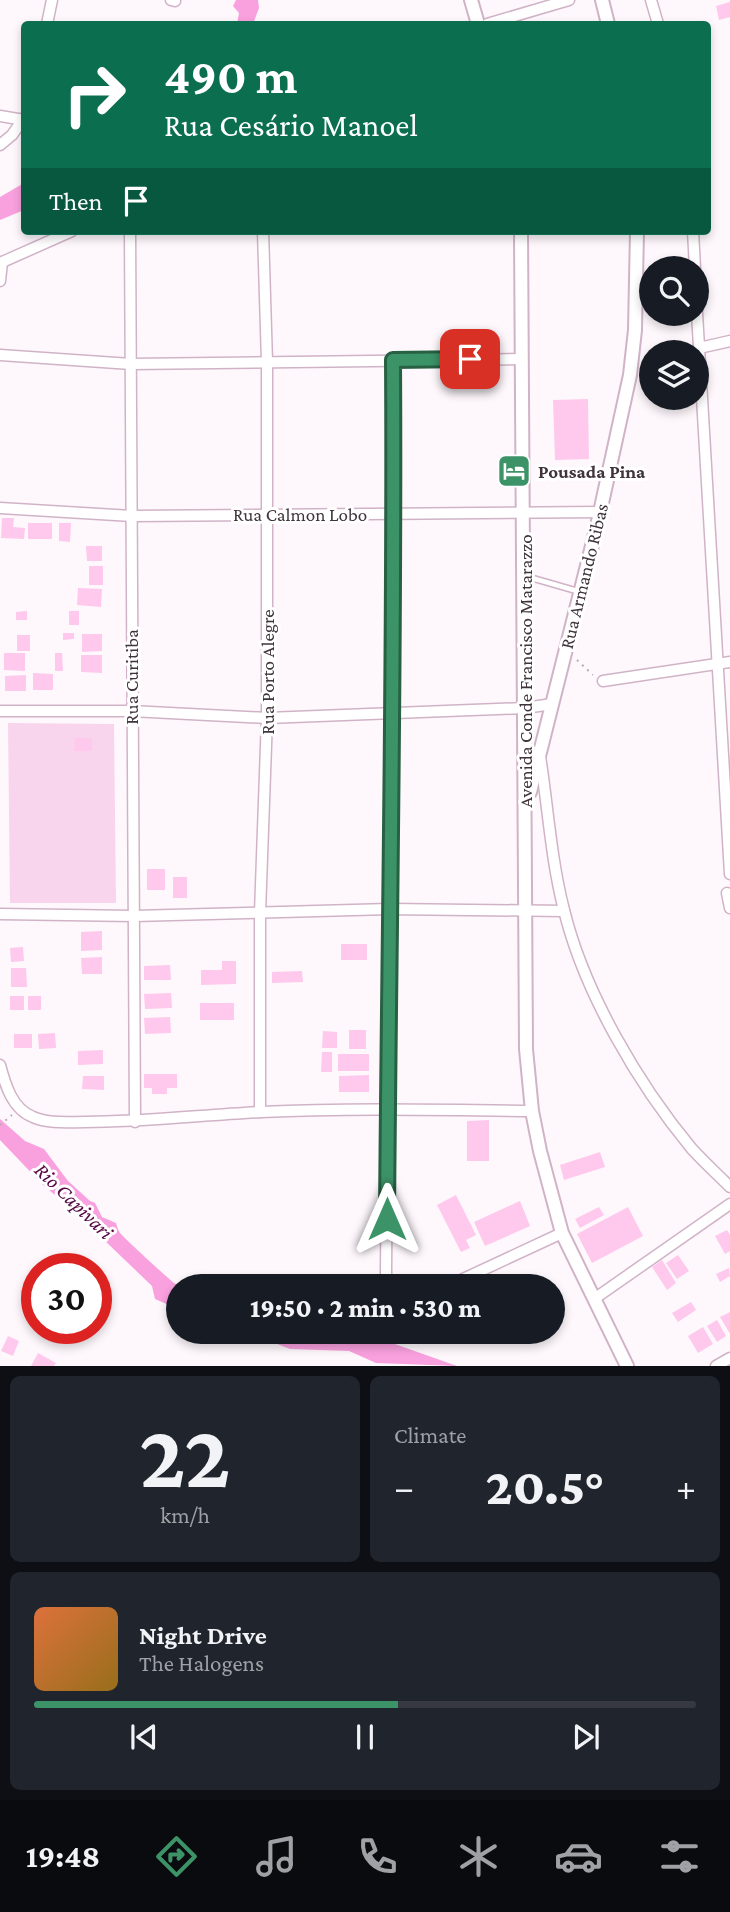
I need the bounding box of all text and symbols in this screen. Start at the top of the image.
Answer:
icon: right [49,49,140,140]
text: 490 m [164,49,298,104]
text: Rua Cesário Manoel [164,107,418,143]
icon: arrive [117,182,155,220]
text: Then [49,187,103,216]
map controls [639,256,709,410]
button: search [639,256,709,326]
pin [440,329,500,389]
icon: arrive [451,340,489,378]
button: layers [639,340,709,410]
hotel icon: Pousada Pina [495,452,533,490]
place label: Pousada Pina [538,461,646,482]
street label: Rua Armando Ribas [556,501,612,651]
street label: Rua Calmon Lobo [233,504,367,525]
street label: Avenida Conde Francisco Matarazzo [515,534,536,808]
street label: Rua Porto Alegre [257,609,278,735]
street label: Rua Curitiba [121,629,142,725]
water label: Rio Capivari [30,1158,118,1244]
position arrow [350,1182,424,1256]
speed limit sign: 30 [21,1253,112,1344]
text: 19:50 · 2 min · 530 m [250,1294,481,1323]
text: 22 [139,1405,231,1507]
text: Climate [394,1422,466,1448]
text: 20.5° [485,1457,605,1515]
text: − [394,1466,414,1508]
text: + [676,1466,696,1508]
text: km/h [160,1502,210,1528]
text: Night Drive [139,1621,267,1650]
text: The Halogens [139,1650,264,1676]
icon: previous [125,1718,163,1756]
icon: pause [346,1718,384,1756]
icon: next [567,1718,605,1756]
icon: directions [152,1832,201,1881]
icon: music [252,1832,301,1881]
icon: phone [353,1832,402,1881]
icon: climate [454,1832,503,1881]
icon: car [554,1832,603,1881]
icon: filters [655,1832,704,1881]
text: 19:48 [26,1838,100,1874]

